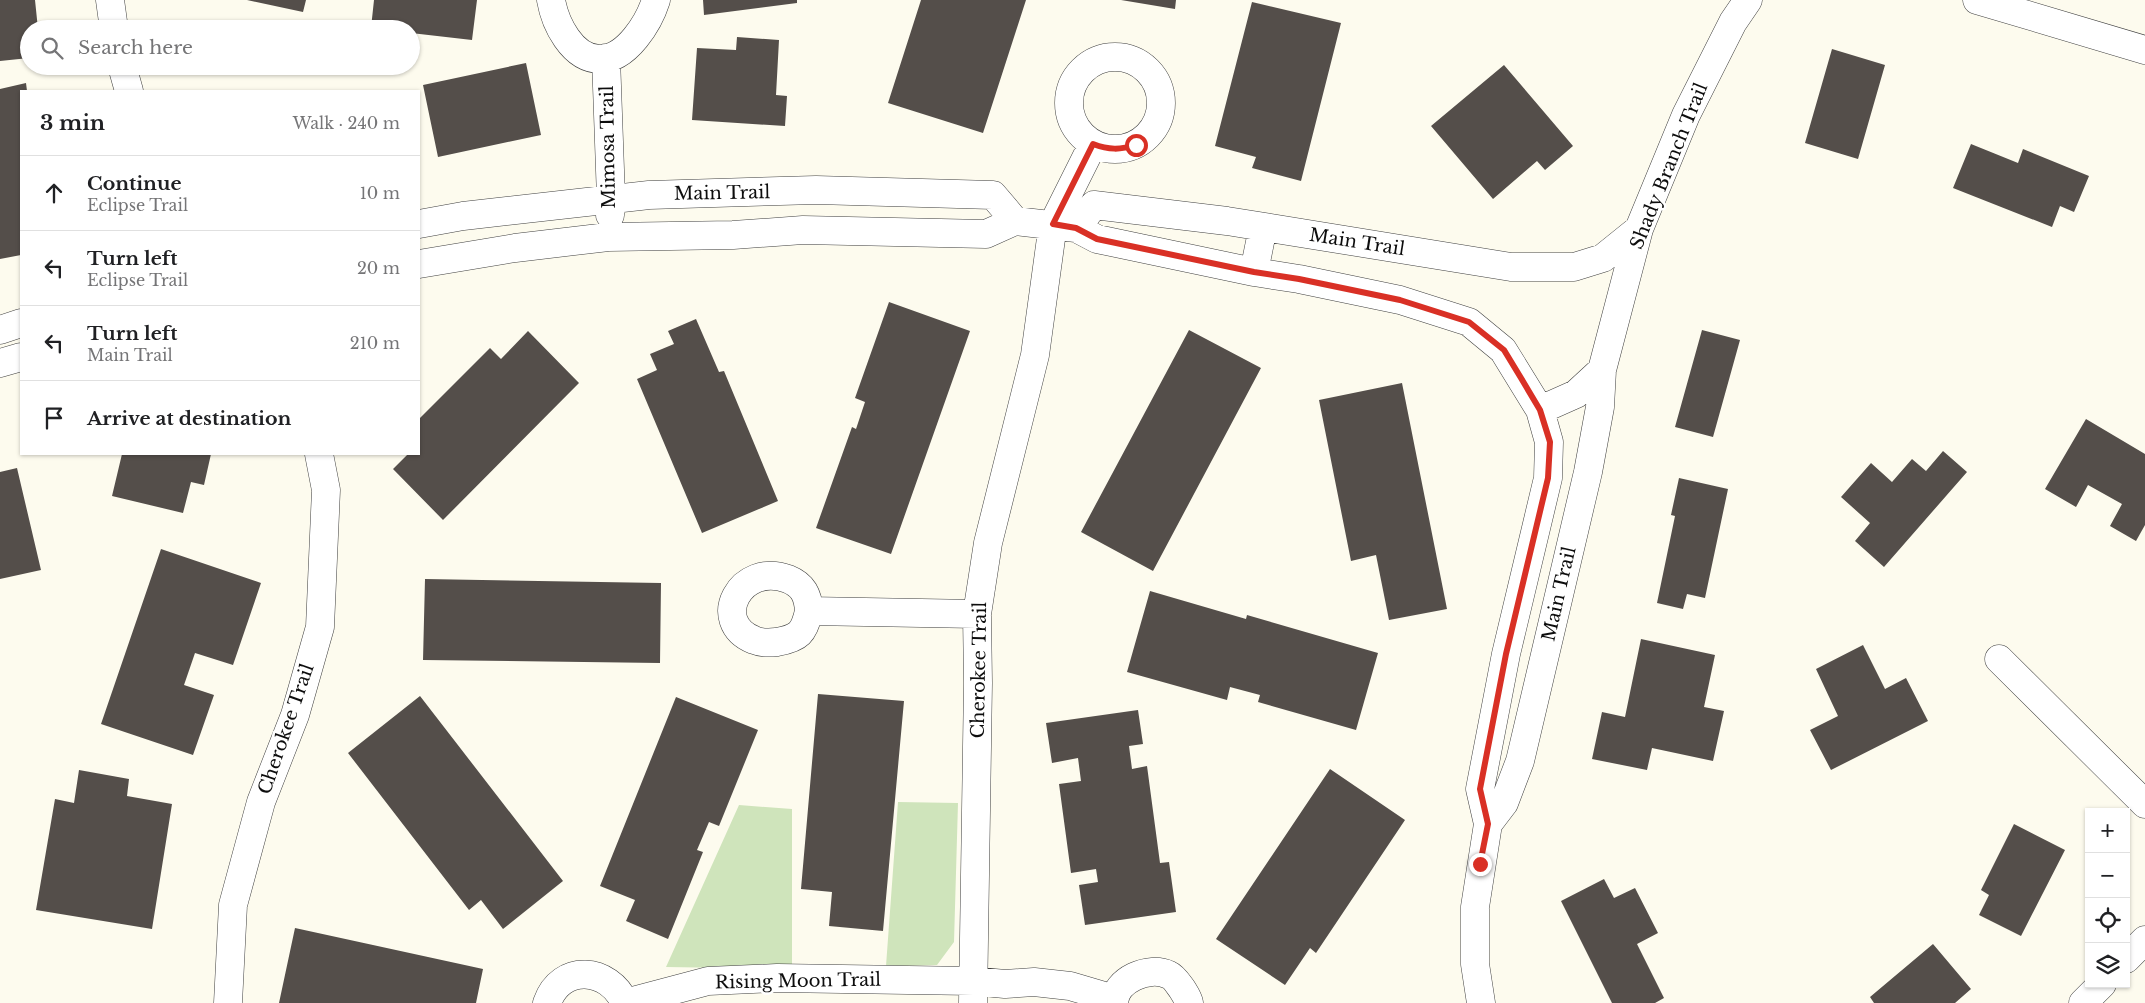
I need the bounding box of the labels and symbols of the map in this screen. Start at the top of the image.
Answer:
street label: Shady Branch Trail [1626,80,1712,252]
street label: Mimosa Trail [596,85,620,209]
route start [1125,134,1148,157]
street label: Main Trail [674,181,771,205]
street label: Main Trail [1308,224,1406,260]
street label: Main Trail [1537,544,1581,643]
street label: Cherokee Trail [967,601,991,739]
street label: Cherokee Trail [253,661,319,797]
route end [1469,853,1492,876]
street label: Rising Moon Trail [715,969,881,993]

